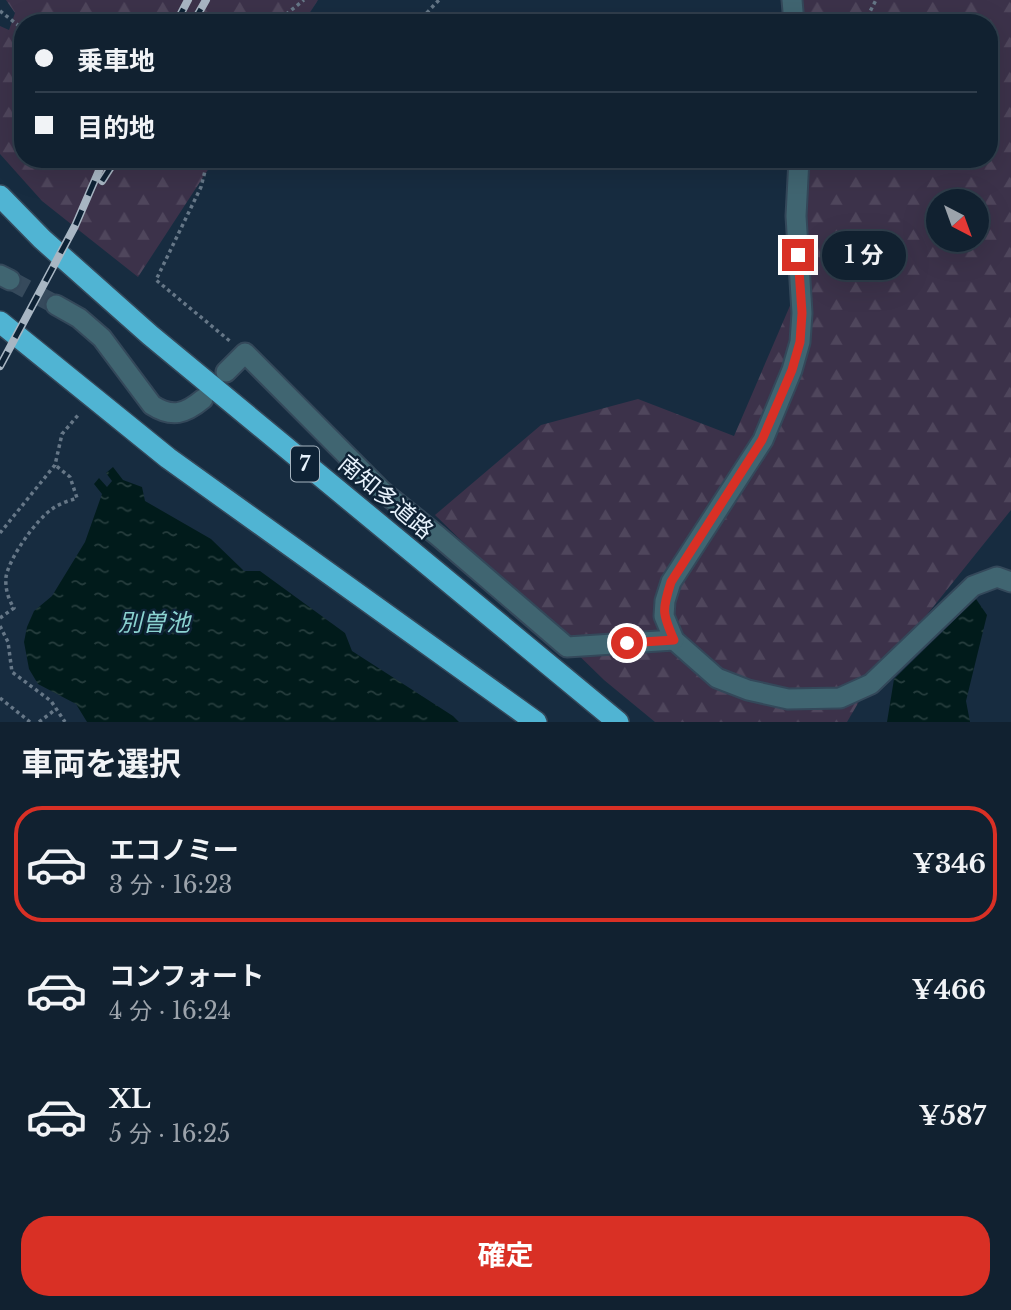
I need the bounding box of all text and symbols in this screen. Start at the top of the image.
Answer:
text: 乗車地 [77,45,155,77]
text: 目的地 [77,112,155,144]
north arrow [926,189,989,252]
map controls [926,189,989,252]
callout: 1 分 [822,230,906,280]
route end [782,239,814,271]
text: 1 分 [844,241,884,269]
road number: 7 [291,447,319,482]
street label: 南知多道路 [333,449,439,545]
water label: 別曽池 [118,608,192,637]
route start [611,627,643,659]
text: 車両を選択 [21,744,181,784]
icon: car [25,833,88,896]
text: エコノミー [109,834,239,866]
text: ¥346 [913,848,986,880]
text: 3 分 · 16:23 [109,871,232,899]
icon: car [25,959,88,1022]
text: コンフォート [109,960,264,992]
text: ¥466 [912,974,986,1006]
text: 4 分 · 16:24 [109,997,231,1025]
text: XL [109,1083,151,1115]
icon: car [25,1085,88,1148]
text: ¥587 [918,1100,986,1132]
text: 5 分 · 16:25 [109,1120,230,1148]
button: 確定 [21,1216,990,1296]

